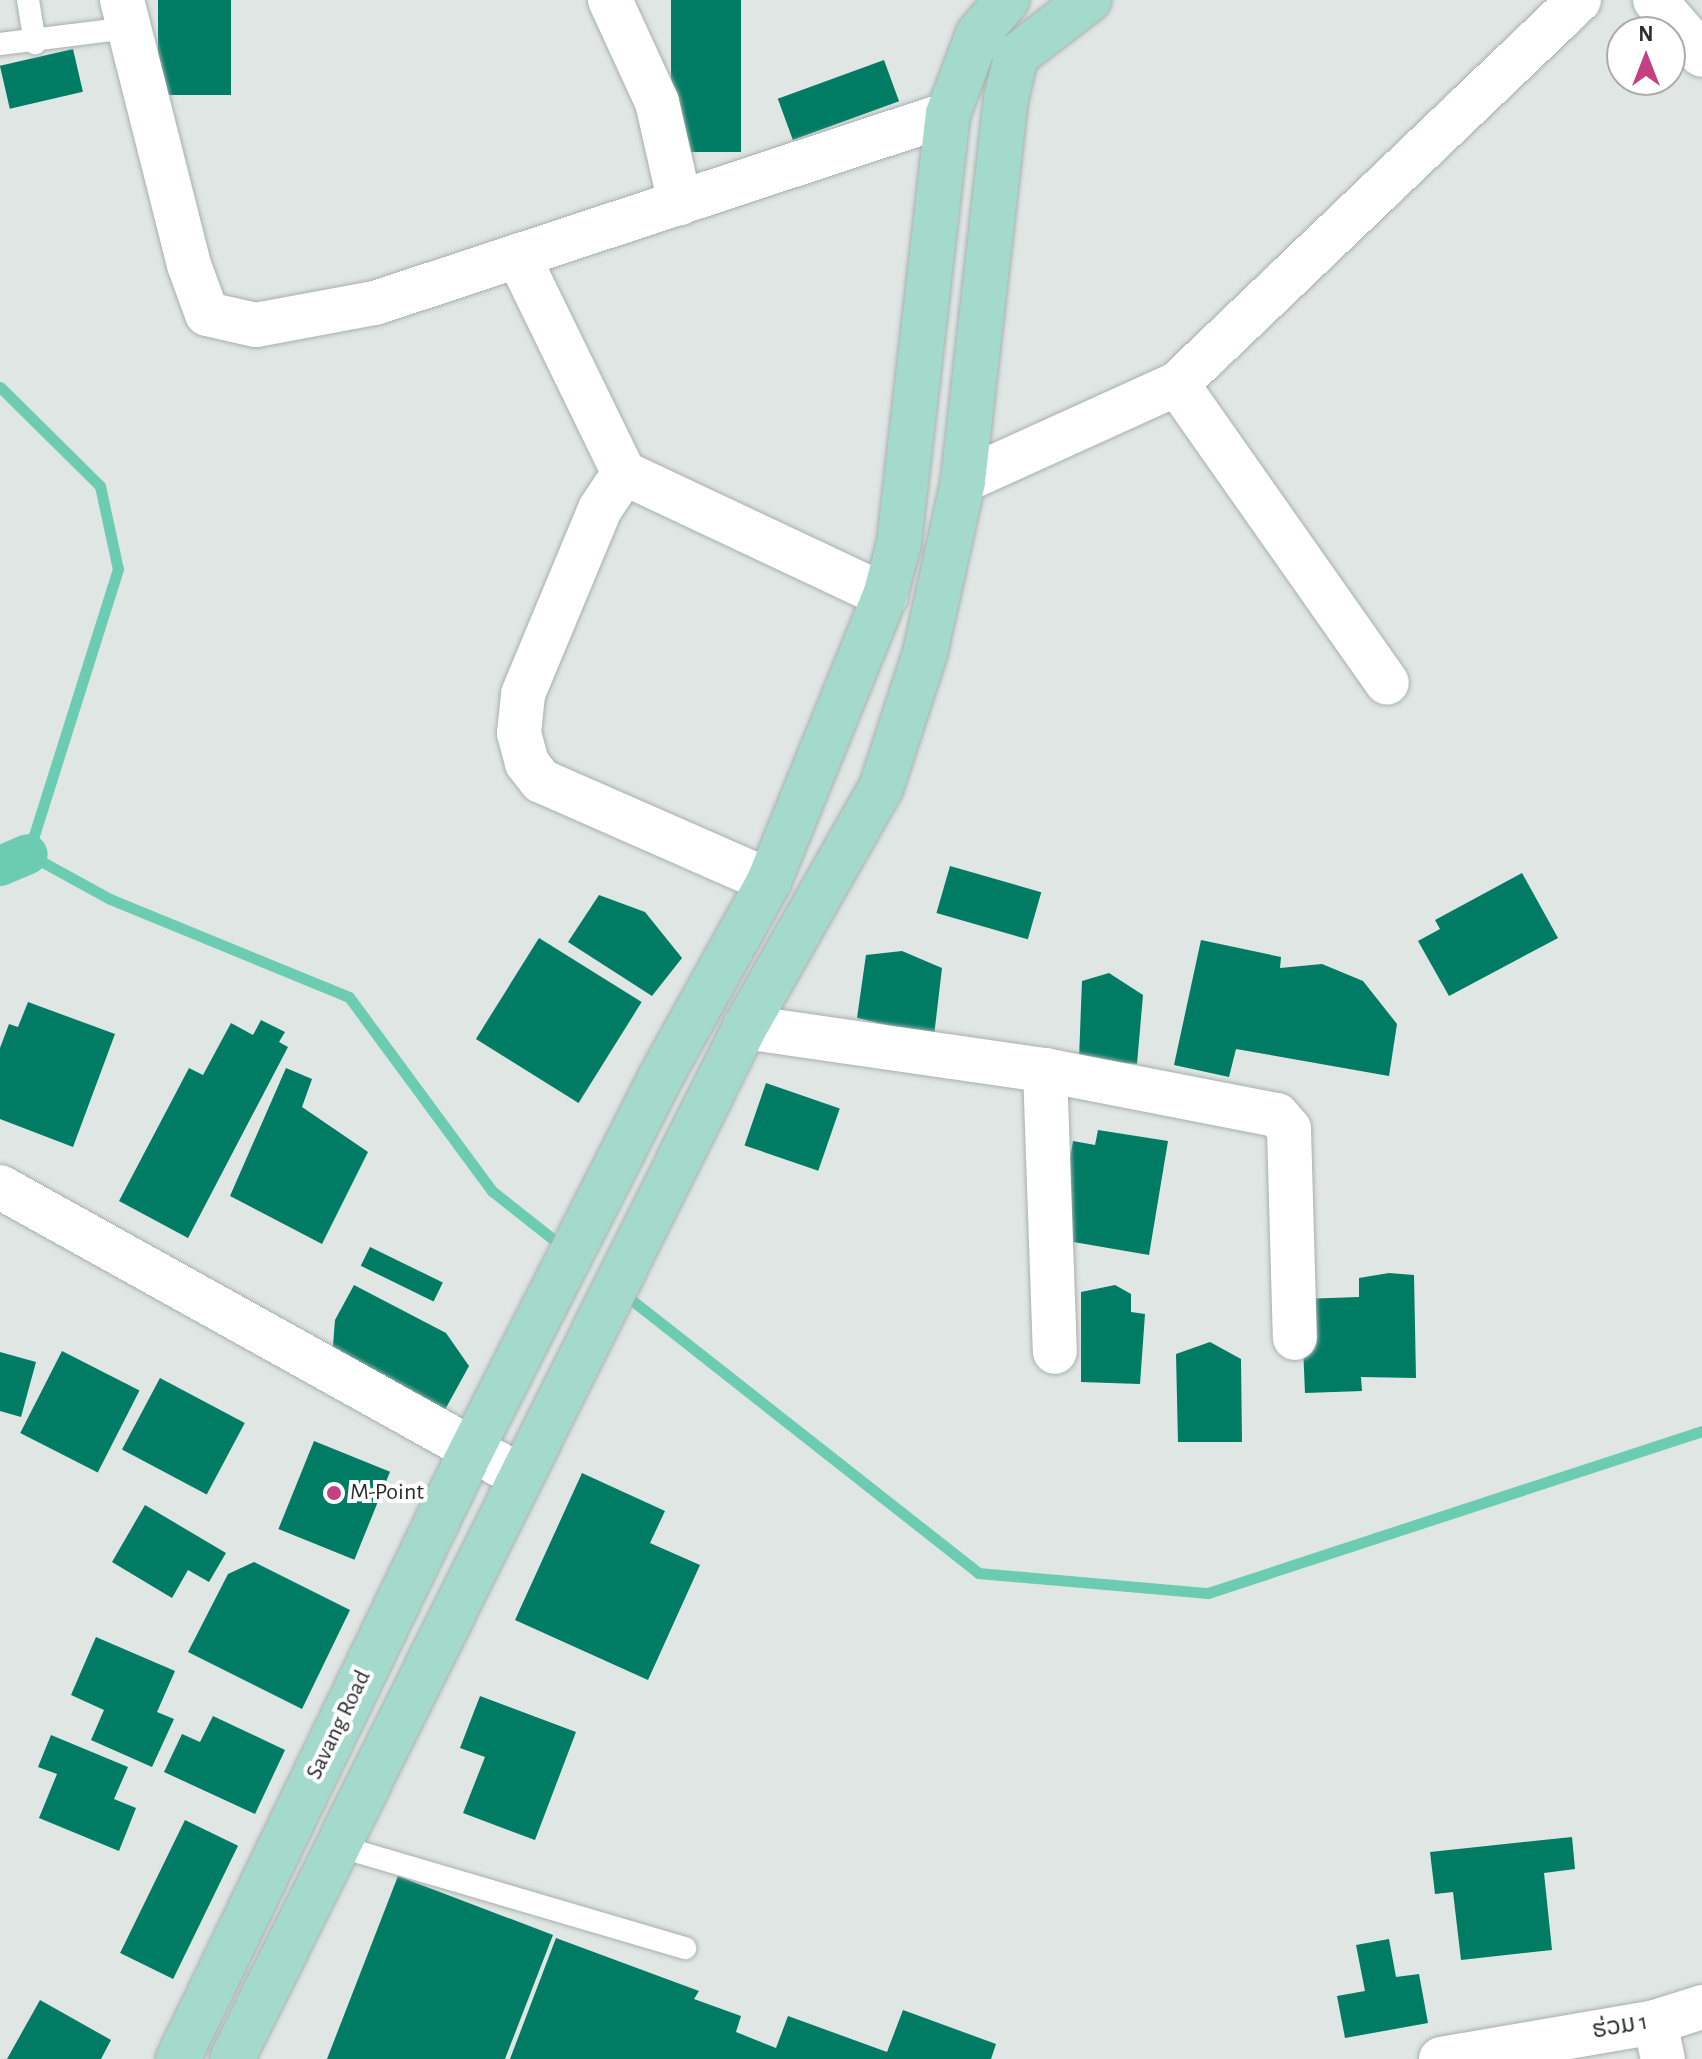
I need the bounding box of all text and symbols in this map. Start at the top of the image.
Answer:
north arrow [1606,16,1686,96]
text: N [1638,23,1654,45]
place label: M-Point [350,1479,424,1507]
marker: M-Point [325,1484,343,1502]
street label: Savang Road [300,1666,378,1784]
street label: ຮ່ວມ 1 [1590,2008,1650,2046]

